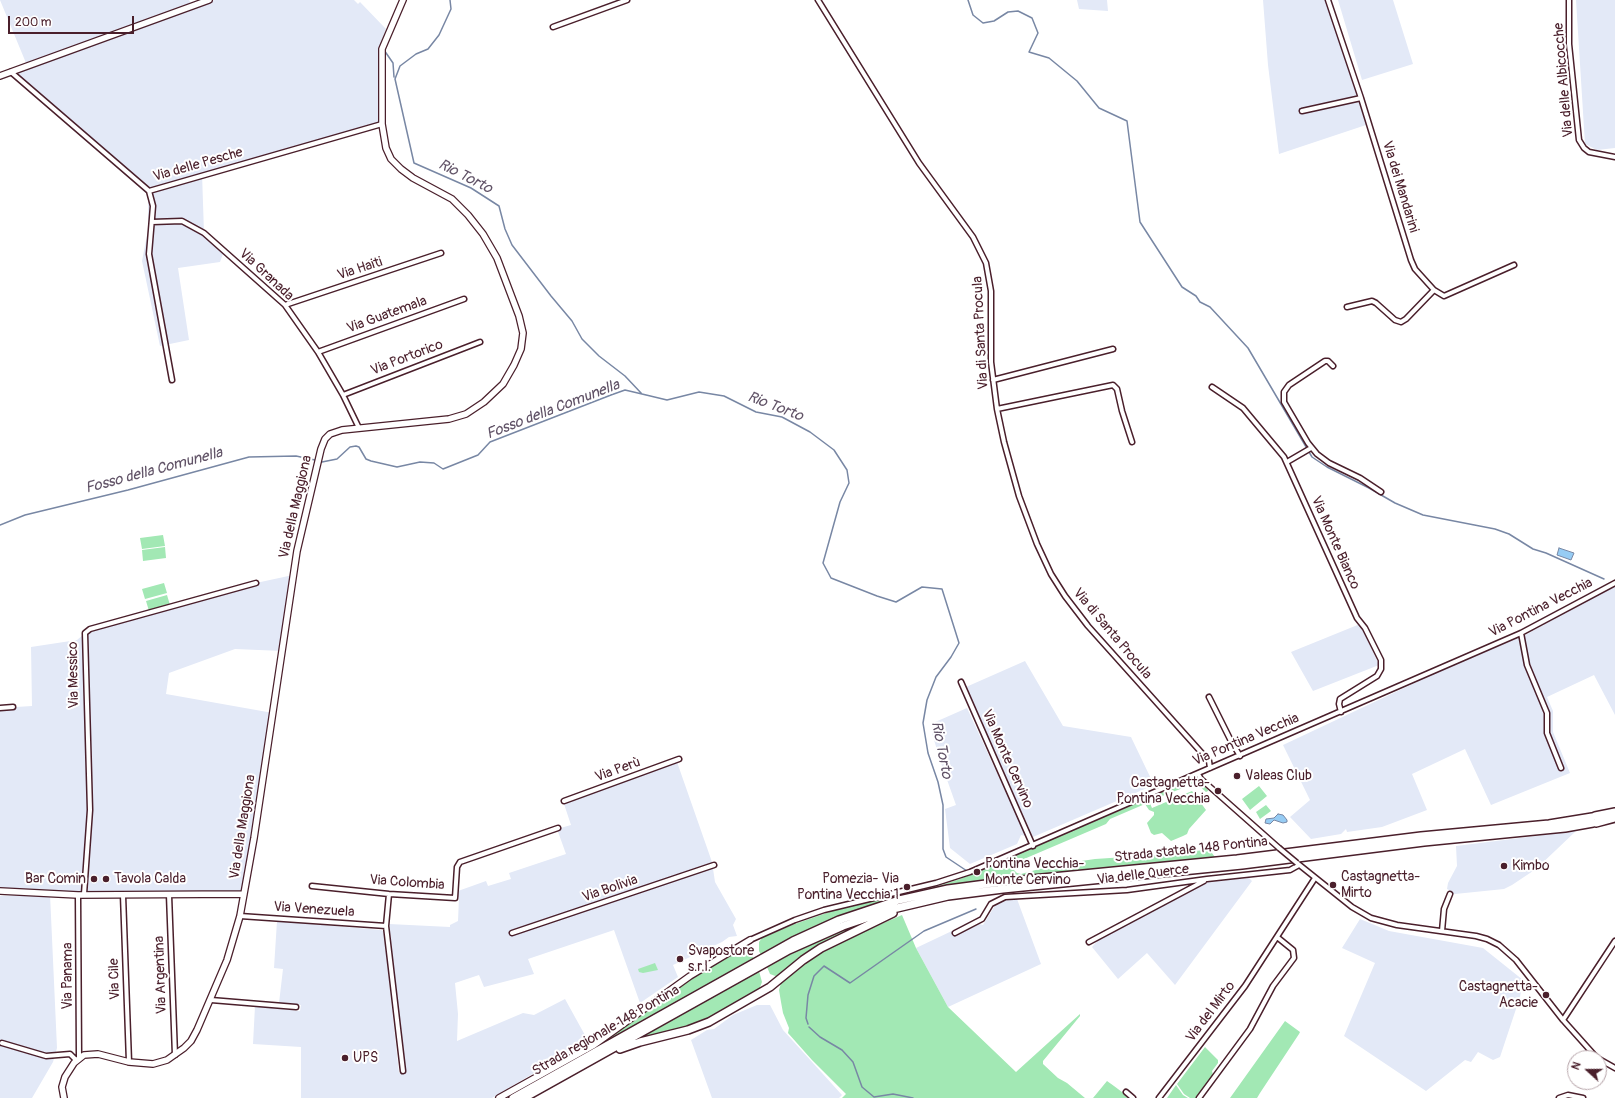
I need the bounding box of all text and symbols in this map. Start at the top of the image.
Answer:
scale bar [10,8,136,34]
text: 200 m [15,15,51,30]
street label: Via delle Albicocche [1551,22,1577,138]
street label: Via dei Mandarini [1378,139,1422,235]
street label: Via delle Pesche [151,144,245,186]
water label: Rio Torto [435,156,495,198]
street label: Via Granada [235,245,297,305]
street label: Via Haiti [335,254,385,284]
street label: Via di Santa Procula [970,276,992,390]
street label: Via Guatemala [345,293,429,337]
street label: Via Portorico [369,337,445,379]
water label: Fosso della Comunella [484,376,622,444]
water label: Rio Torto [745,388,805,426]
water label: Fosso della Comunella [84,444,224,498]
street label: Via della Maggiona [276,454,316,560]
street label: Via Monte Bianco [1307,494,1363,592]
street label: Via Pontina Vecchia [1486,575,1596,641]
street label: Via di Santa Procula [1069,585,1155,683]
street label: Via Messico [65,641,83,709]
street label: Via Monte Cervino [978,707,1036,811]
street label: Via Pontina Vecchia [1190,710,1302,770]
water label: Rio Torto [927,720,955,780]
street label: Via Perù [593,754,643,786]
place label: Valeas Club [1245,768,1312,784]
marker: Valeas Club [1232,771,1242,781]
street label: Via della Maggiona [226,774,260,880]
place label: Castagnetta- Pontina Vecchia [1116,775,1210,808]
marker: Castagnetta- Pontina Vecchia [1213,786,1223,796]
street label: Strada statale 148 Pontina [1113,834,1269,866]
place label: Pontina Vecchia- Monte Cervino [985,856,1085,888]
place label: Kimbo [1512,858,1549,874]
street label: Via delle Querce [1096,861,1190,889]
marker: Kimbo [1499,861,1509,871]
marker: Pontina Vecchia- Monte Cervino [972,867,982,877]
place label: Castagnetta- Mirto [1341,869,1420,902]
place label: Bar Comin [25,871,86,887]
place label: Tavola Calda [114,871,186,887]
place label: Pomezia- Via Pontina Vecchia 1 [797,871,899,904]
street label: Via Colombia [369,872,445,894]
street label: Via Bolivia [580,872,640,906]
marker: Bar Comin [89,874,99,884]
marker: Tavola Calda [101,874,111,884]
marker: Castagnetta- Mirto [1328,880,1338,890]
marker: Pomezia- Via Pontina Vecchia 1 [902,882,912,892]
street label: Via Venezuela [273,899,355,921]
street label: Via Argentina [151,936,171,1014]
street label: Via Panama [60,942,76,1010]
place label: Svapostore s.r.l. [688,943,754,976]
marker: Svapostore s.r.l. [675,954,685,964]
street label: Via Cile [106,958,124,1000]
street label: Via del Mirto [1183,978,1239,1046]
place label: Castagnetta- Acacie [1459,979,1538,1012]
street label: Strada regionale 148 Pontina [530,982,682,1080]
marker: Castagnetta- Acacie [1541,990,1551,1000]
place label: UPS [353,1050,378,1066]
north arrow [1567,1050,1607,1090]
marker: UPS [340,1053,350,1063]
text: N [1569,1060,1584,1072]

